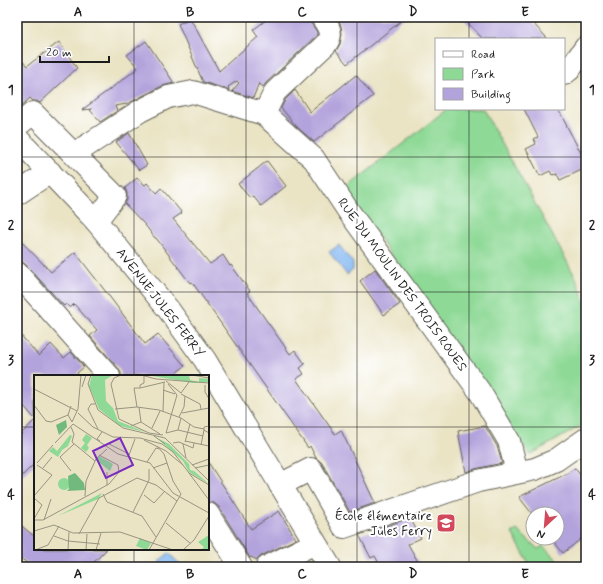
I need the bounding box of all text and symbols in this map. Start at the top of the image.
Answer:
text: A [74,4,82,21]
text: B [186,4,195,21]
text: C [297,4,307,21]
text: D [409,4,418,21]
text: E [521,4,529,21]
scale bar [40,38,109,64]
legend [435,38,565,110]
text: 20 m [46,45,72,61]
text: Road [471,47,495,63]
text: Park [471,67,495,83]
text: 1 [8,82,14,99]
text: 1 [589,82,595,99]
text: Building [471,87,511,104]
street label: RUE DU MOULIN DES TROIS ROUES [333,195,471,375]
text: 2 [8,217,15,234]
text: 2 [589,217,596,234]
street label: AVENUE JULES FERRY [112,245,208,362]
text: 3 [8,352,14,369]
text: 3 [589,352,595,369]
inset map [34,375,209,550]
text: 4 [7,487,15,504]
text: 4 [588,487,596,504]
north arrow [525,506,565,546]
place label: École élémentaire Jules Ferry [335,507,432,540]
school or university icon: École élémentaire Jules Ferry [435,512,457,534]
text: N [535,526,547,542]
text: A [74,566,82,583]
text: B [186,566,195,583]
text: C [297,566,307,583]
text: D [409,566,418,583]
text: E [521,566,529,583]

